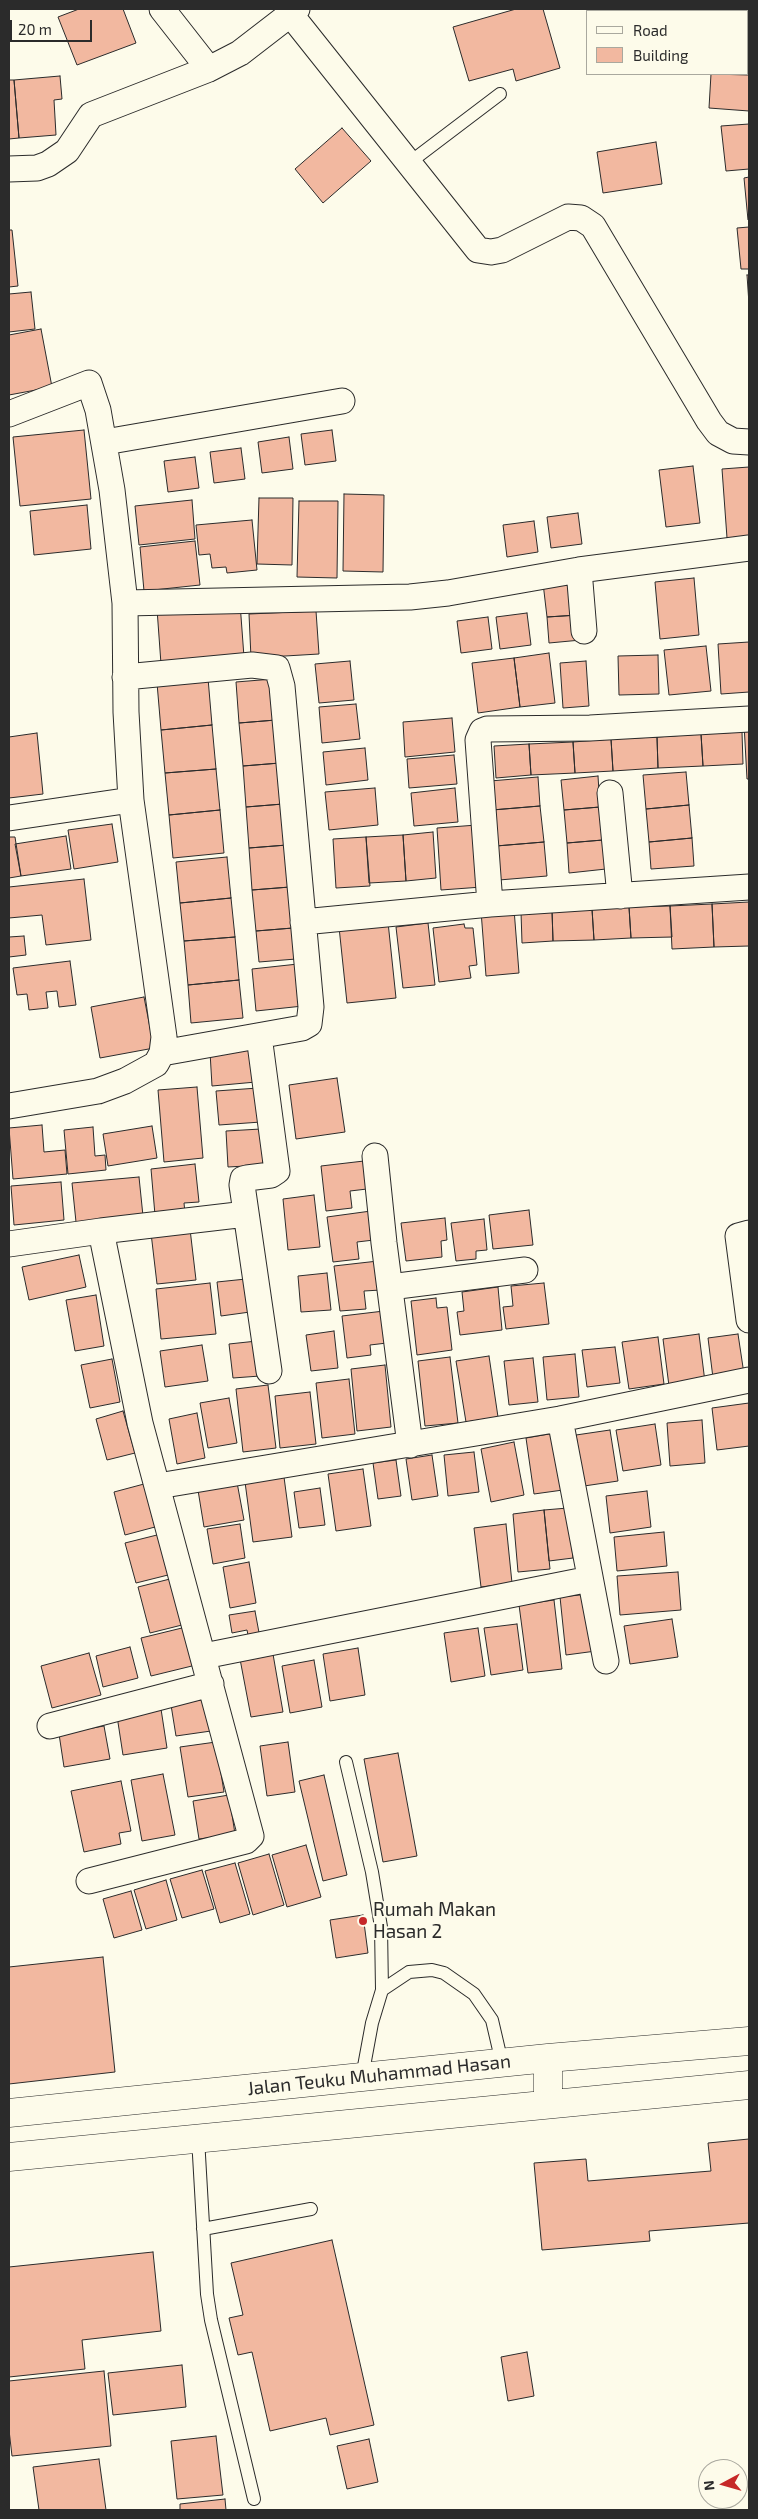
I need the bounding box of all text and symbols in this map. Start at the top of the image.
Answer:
scale bar [12,10,95,42]
legend [586,10,748,75]
text: 20 m [18,20,52,38]
text: Road [633,21,668,39]
text: Building [633,46,688,64]
place label: Rumah Makan Hasan 2 [373,1899,496,1943]
marker: Rumah Makan Hasan 2 [357,1915,369,1927]
street label: Jalan Teuku Muhammad Hasan [246,2050,512,2100]
north arrow [698,2459,748,2509]
text: N [700,2480,718,2491]

